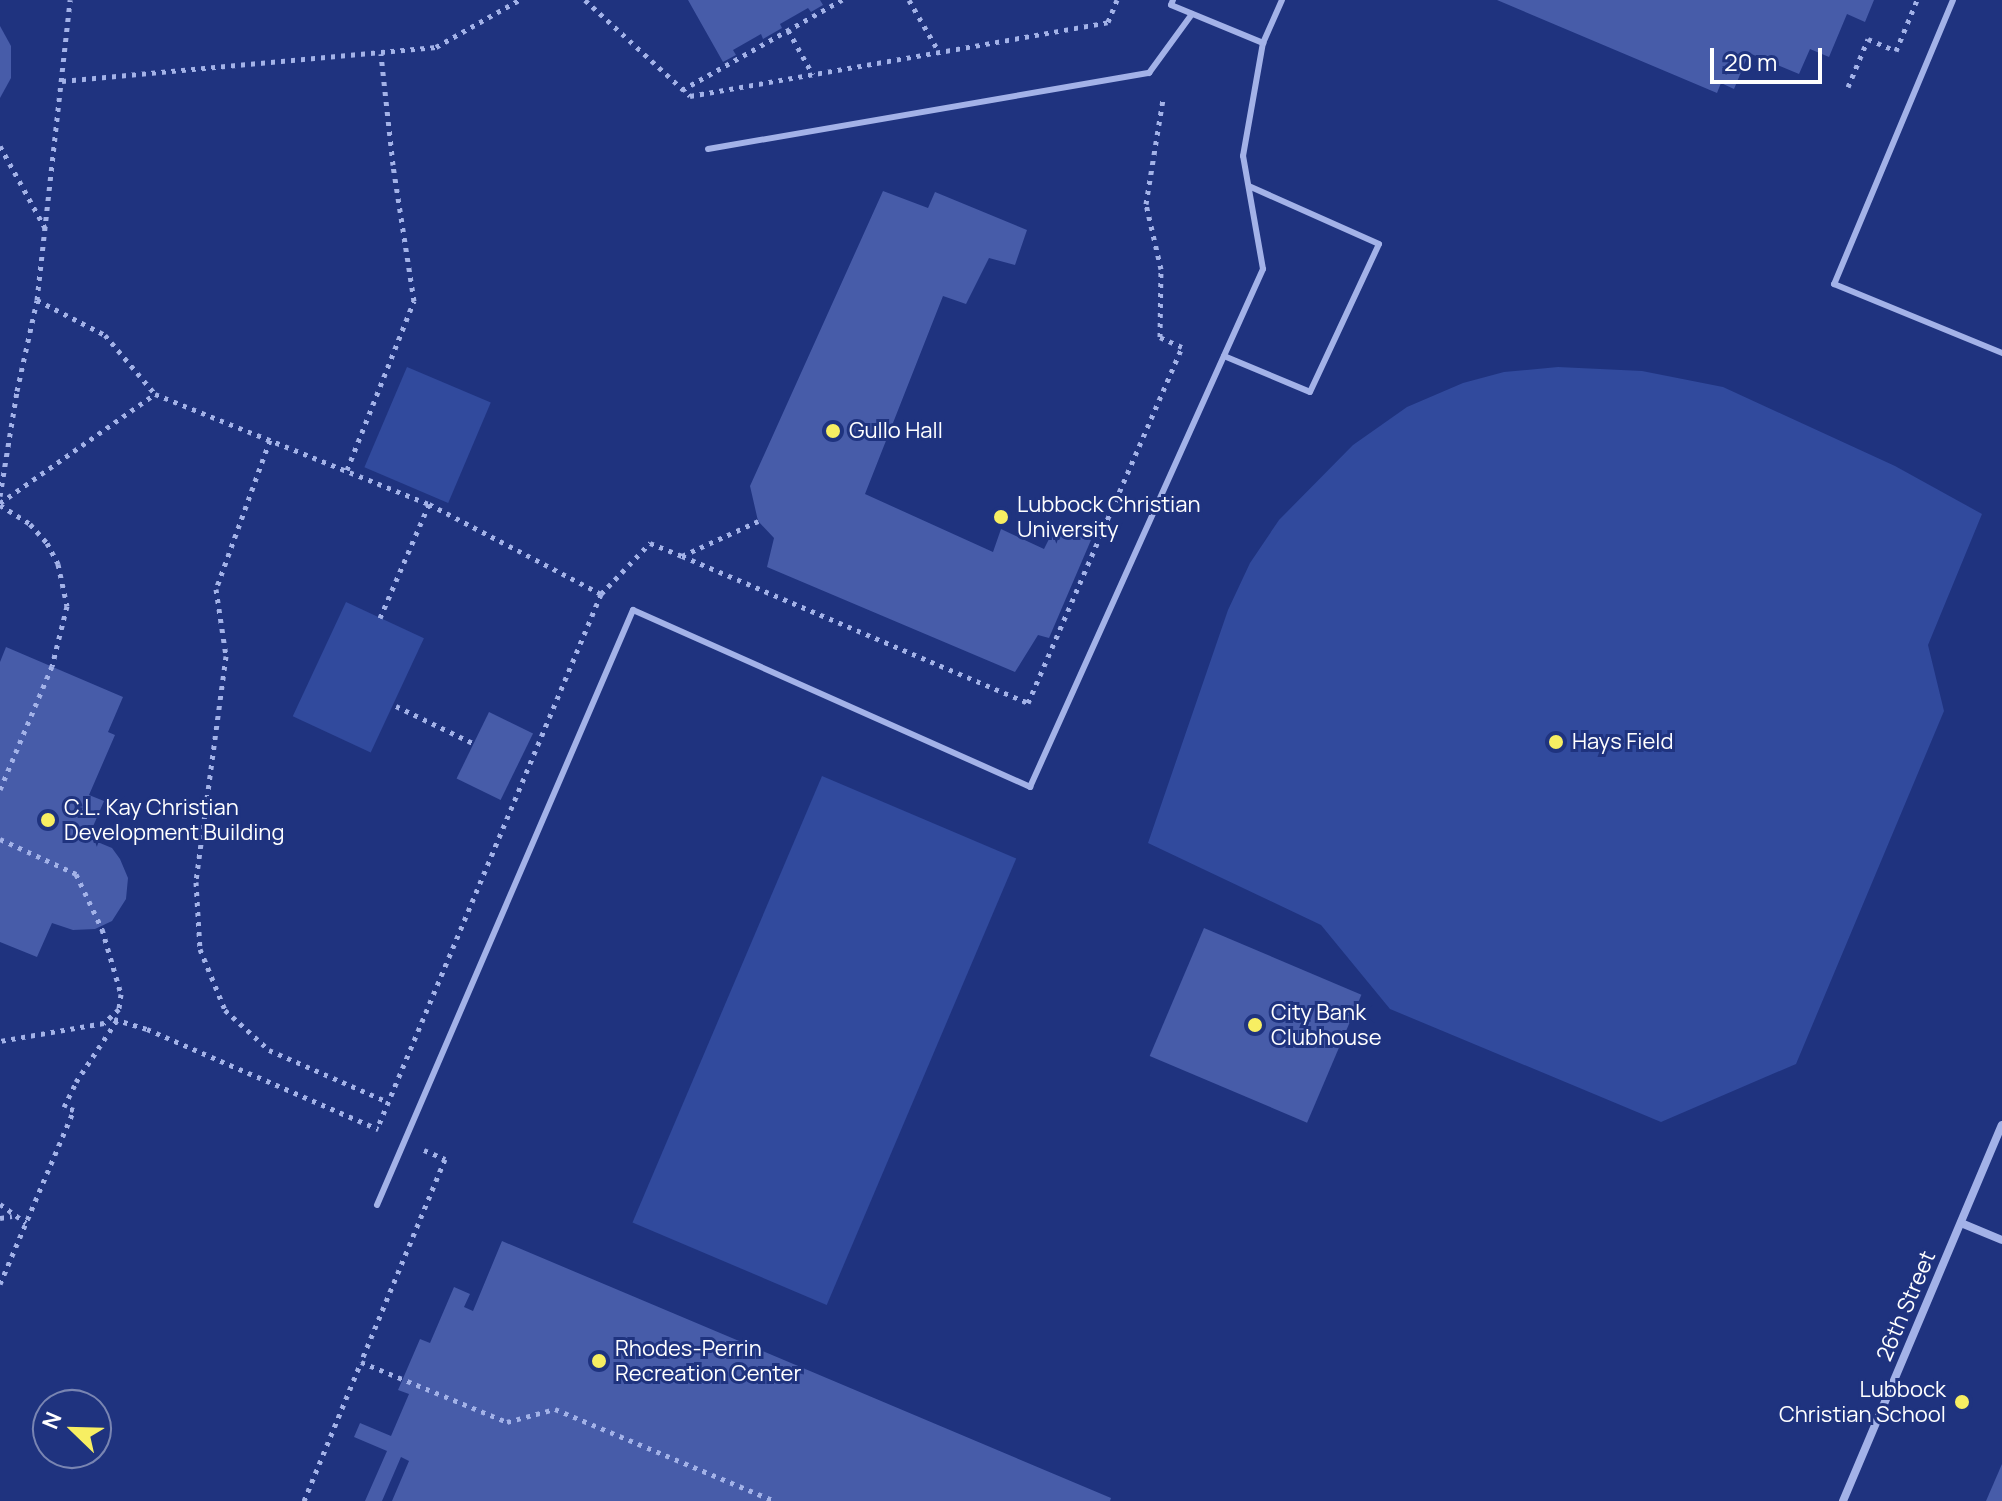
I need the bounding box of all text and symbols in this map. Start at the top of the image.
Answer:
scale bar [1714,32,1826,82]
text: 20 m [1724,45,1777,78]
place label: Gullo Hall [849,418,943,444]
marker: Gullo Hall [824,422,842,440]
place label: Lubbock Christian University [1017,491,1201,542]
marker: Lubbock Christian University [992,508,1010,526]
place label: Hays Field [1572,729,1673,755]
marker: Hays Field [1547,733,1565,751]
place label: C.L. Kay Christian Development Building [64,794,284,846]
marker: C.L. Kay Christian Development Building [39,811,57,829]
place label: City Bank Clubhouse [1271,999,1382,1050]
marker: City Bank Clubhouse [1246,1016,1264,1034]
street label: 26th Street [1871,1247,1941,1365]
place label: Rhodes-Perrin Recreation Center [615,1335,801,1386]
marker: Rhodes-Perrin Recreation Center [590,1352,608,1370]
place label: Lubbock Christian School [1779,1376,1946,1428]
north arrow [32,1389,112,1469]
marker: Lubbock Christian School [1953,1393,1971,1411]
text: N [35,1407,69,1434]

